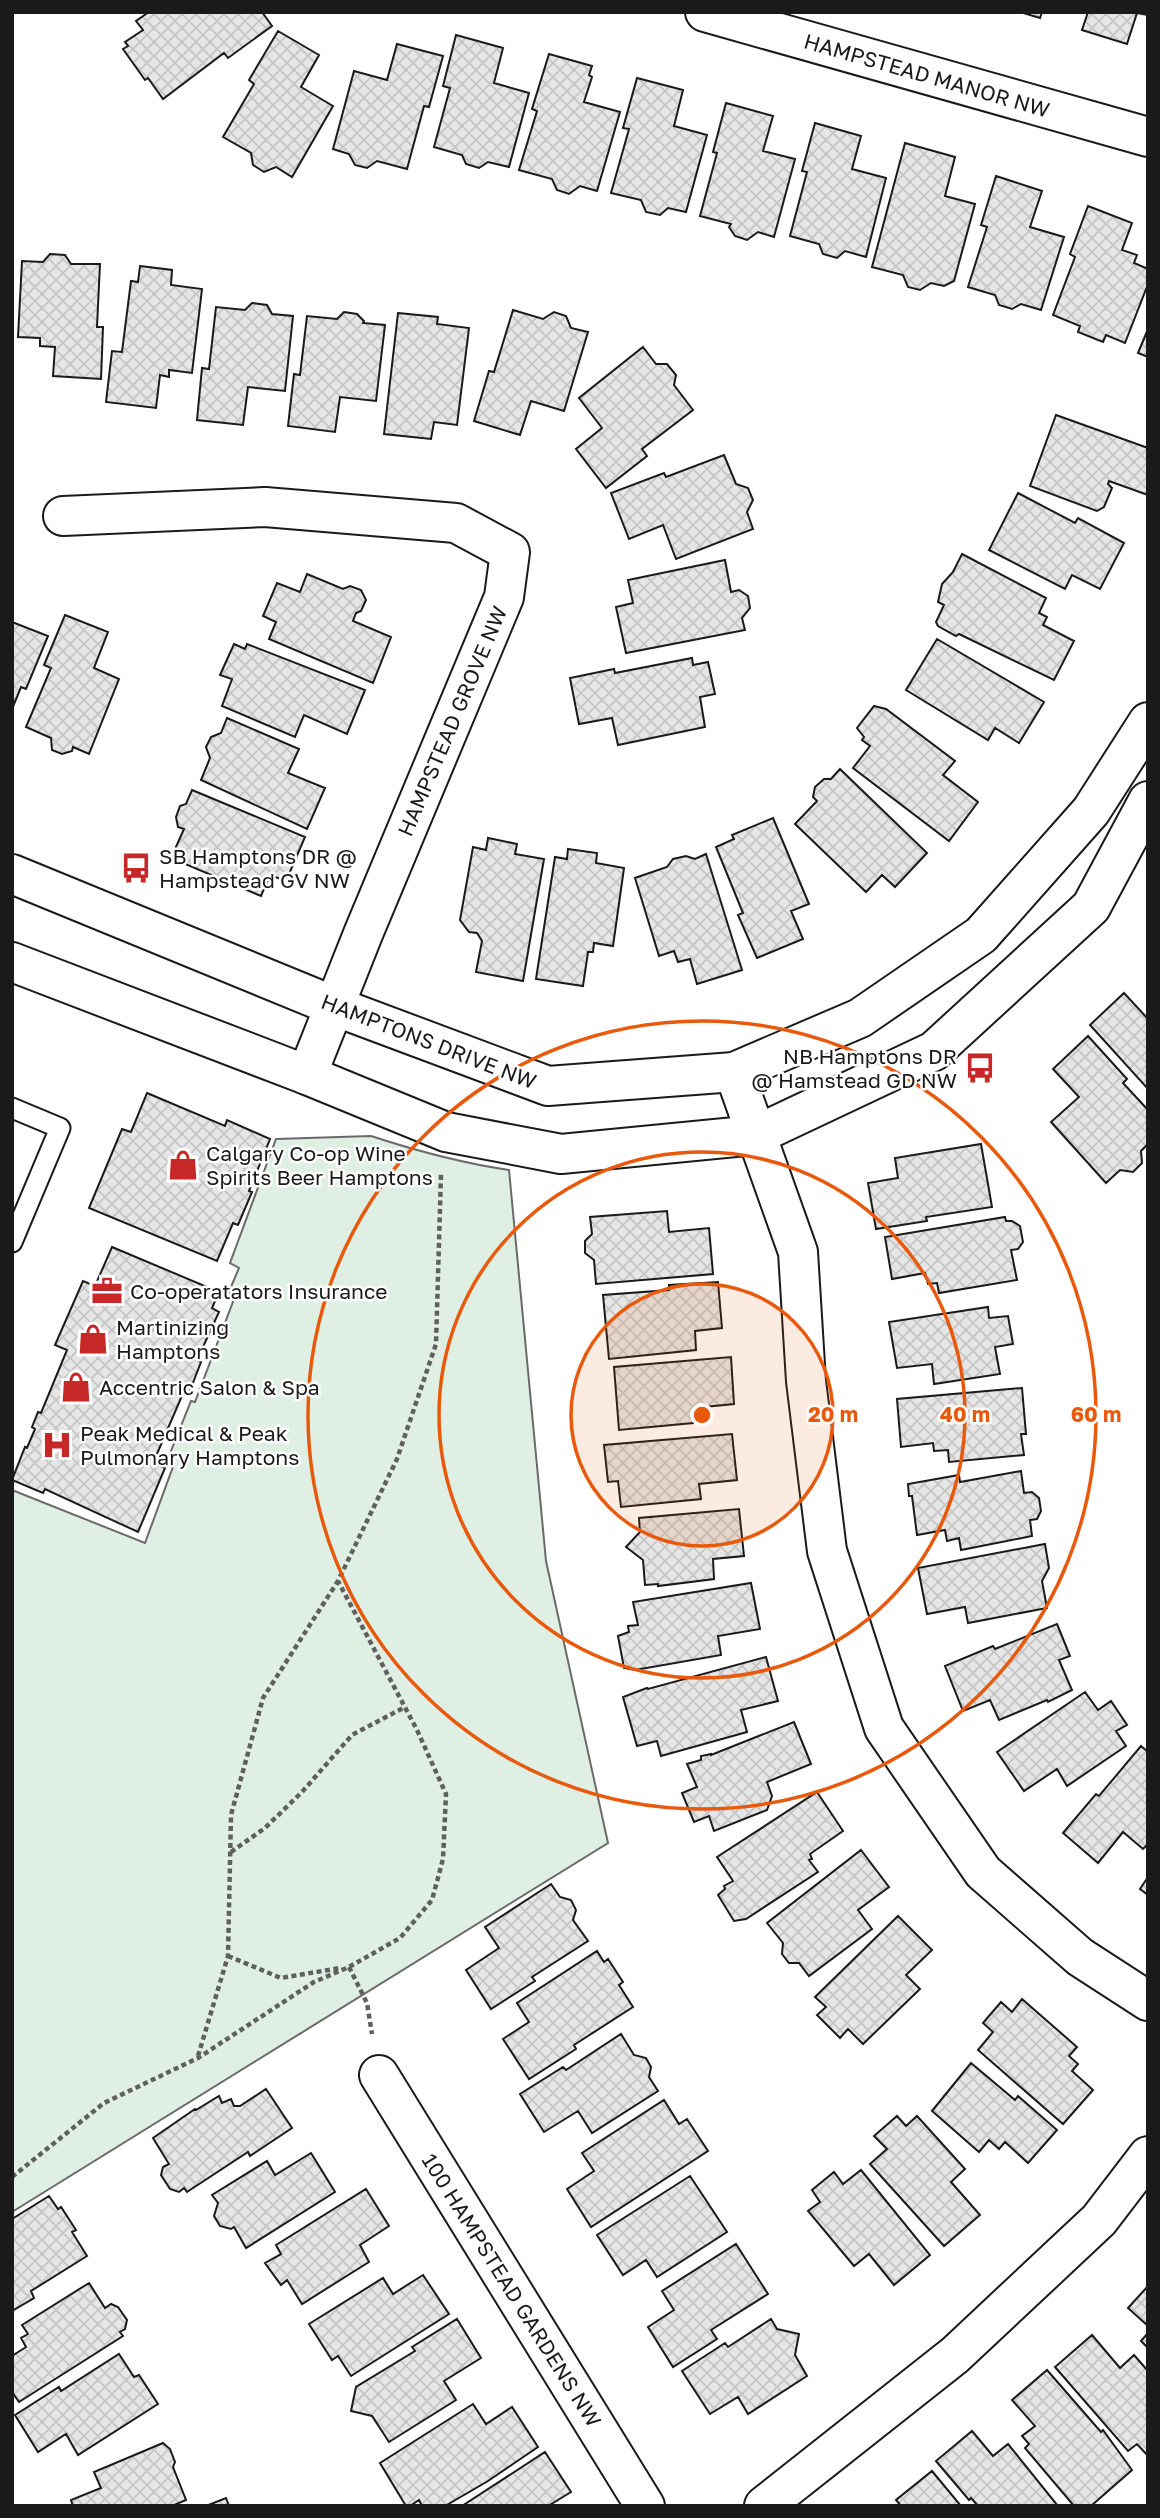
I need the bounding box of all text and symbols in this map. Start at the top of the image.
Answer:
street label: HAMPSTEAD MANOR NW [801,27,1053,123]
street label: HAMPSTEAD GROVE NW [392,602,512,840]
place label: SB Hamptons DR @ Hampstead GV NW [159,843,357,893]
bus stop icon: SB Hamptons DR @ Hampstead GV NW [119,851,153,885]
street label: HAMPTONS DRIVE NW [318,988,540,1094]
place label: NB Hamptons DR @ Hamstead GD NW [751,1043,957,1093]
bus stop icon: NB Hamptons DR @ Hamstead GD NW [963,1051,997,1085]
place label: Calgary Co-op Wine Spirits Beer Hamptons [206,1140,433,1190]
shop icon: Calgary Co-op Wine Spirits Beer Hamptons [166,1148,200,1182]
office icon: Co-operatators Insurance [90,1274,124,1308]
place label: Co-operatators Insurance [130,1278,388,1304]
place label: Martinizing Hamptons [116,1314,229,1364]
shop icon: Martinizing Hamptons [76,1322,110,1356]
shop icon: Accentric Salon & Spa [59,1370,93,1404]
place label: Accentric Salon & Spa [99,1374,320,1400]
text: 20 m [808,1401,858,1427]
text: 40 m [940,1401,990,1427]
text: 60 m [1071,1401,1121,1427]
centre of rings [690,1403,714,1427]
place label: Peak Medical & Peak Pulmonary Hamptons [80,1420,299,1470]
hospital icon: Peak Medical & Peak Pulmonary Hamptons [40,1428,74,1462]
street label: 100 HAMPSTEAD GARDENS NW [417,2149,607,2431]

